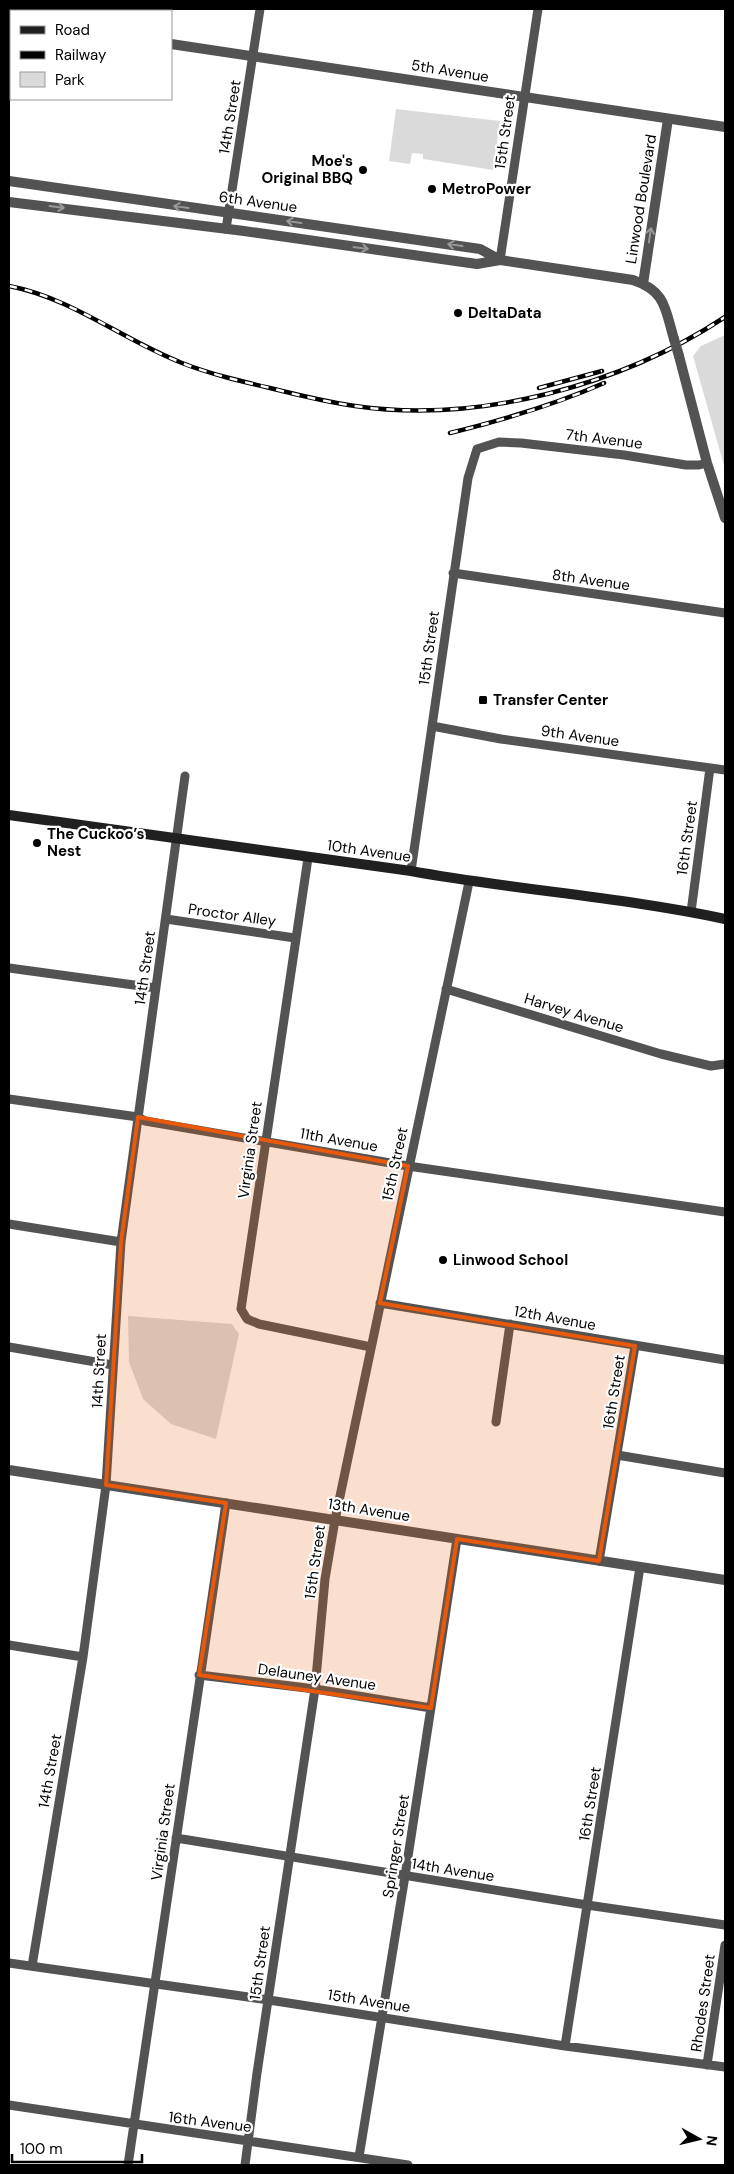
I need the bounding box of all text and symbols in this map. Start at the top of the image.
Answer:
legend [10,10,172,100]
text: Road [55,20,90,40]
text: Railway [55,45,107,65]
street label: 5th Avenue [410,55,490,87]
text: Park [55,70,85,90]
street label: 14th Street [214,78,246,156]
street label: 15th Street [490,93,520,170]
street label: Linwood Boulevard [621,133,661,265]
place label: Moe's Original BBQ [261,151,353,188]
marker: Moe's Original BBQ [357,164,369,176]
place label: MetroPower [442,179,531,199]
marker: MetroPower [426,183,438,195]
street label: 6th Avenue [218,187,298,217]
one-way arrow [173,201,189,211]
one-way arrow [49,202,65,212]
one-way arrow [286,217,302,227]
one-way arrow [646,228,656,244]
one-way arrow [447,240,463,250]
one-way arrow [353,243,369,253]
place label: DeltaData [468,303,542,323]
marker: DeltaData [452,307,464,319]
street label: 7th Avenue [564,424,644,454]
street label: 8th Avenue [551,565,631,595]
street label: 15th Street [414,609,444,686]
place label: Transfer Center [493,690,608,710]
marker: Transfer Center [477,694,489,706]
street label: 9th Avenue [540,721,620,751]
street label: 16th Street [672,799,702,877]
place label: The Cuckoo’s Nest [47,824,145,861]
street label: 10th Avenue [326,835,412,867]
marker: The Cuckoo’s Nest [31,837,43,849]
street label: Proctor Alley [187,899,278,931]
street label: 14th Street [130,929,160,1006]
street label: Harvey Avenue [522,988,626,1038]
street label: Virginia Street [233,1100,267,1200]
street label: 11th Avenue [298,1123,380,1157]
street label: 15th Street [377,1125,413,1203]
place label: Linwood School [453,1250,568,1270]
marker: Linwood School [437,1254,449,1266]
street label: 12th Avenue [512,1301,598,1335]
street label: 14th Street [87,1333,111,1409]
street label: 16th Street [598,1353,630,1431]
street label: 13th Avenue [326,1494,412,1526]
street label: 15th Street [300,1523,330,1600]
street label: Delauney Avenue [257,1659,377,1695]
street label: 14th Street [34,1732,66,1810]
street label: 16th Street [574,1765,606,1843]
street label: Virginia Street [146,1782,180,1882]
street label: Springer Street [378,1793,414,1899]
street label: 14th Avenue [410,1854,496,1886]
street label: 15th Street [245,1924,275,2001]
street label: Rhodes Street [686,1953,720,2053]
street label: 15th Avenue [326,1985,412,2017]
street label: 16th Avenue [167,2107,253,2137]
north arrow [674,2114,724,2164]
scale bar [12,2132,142,2164]
text: N [702,2134,721,2147]
text: 100 m [20,2139,63,2159]

